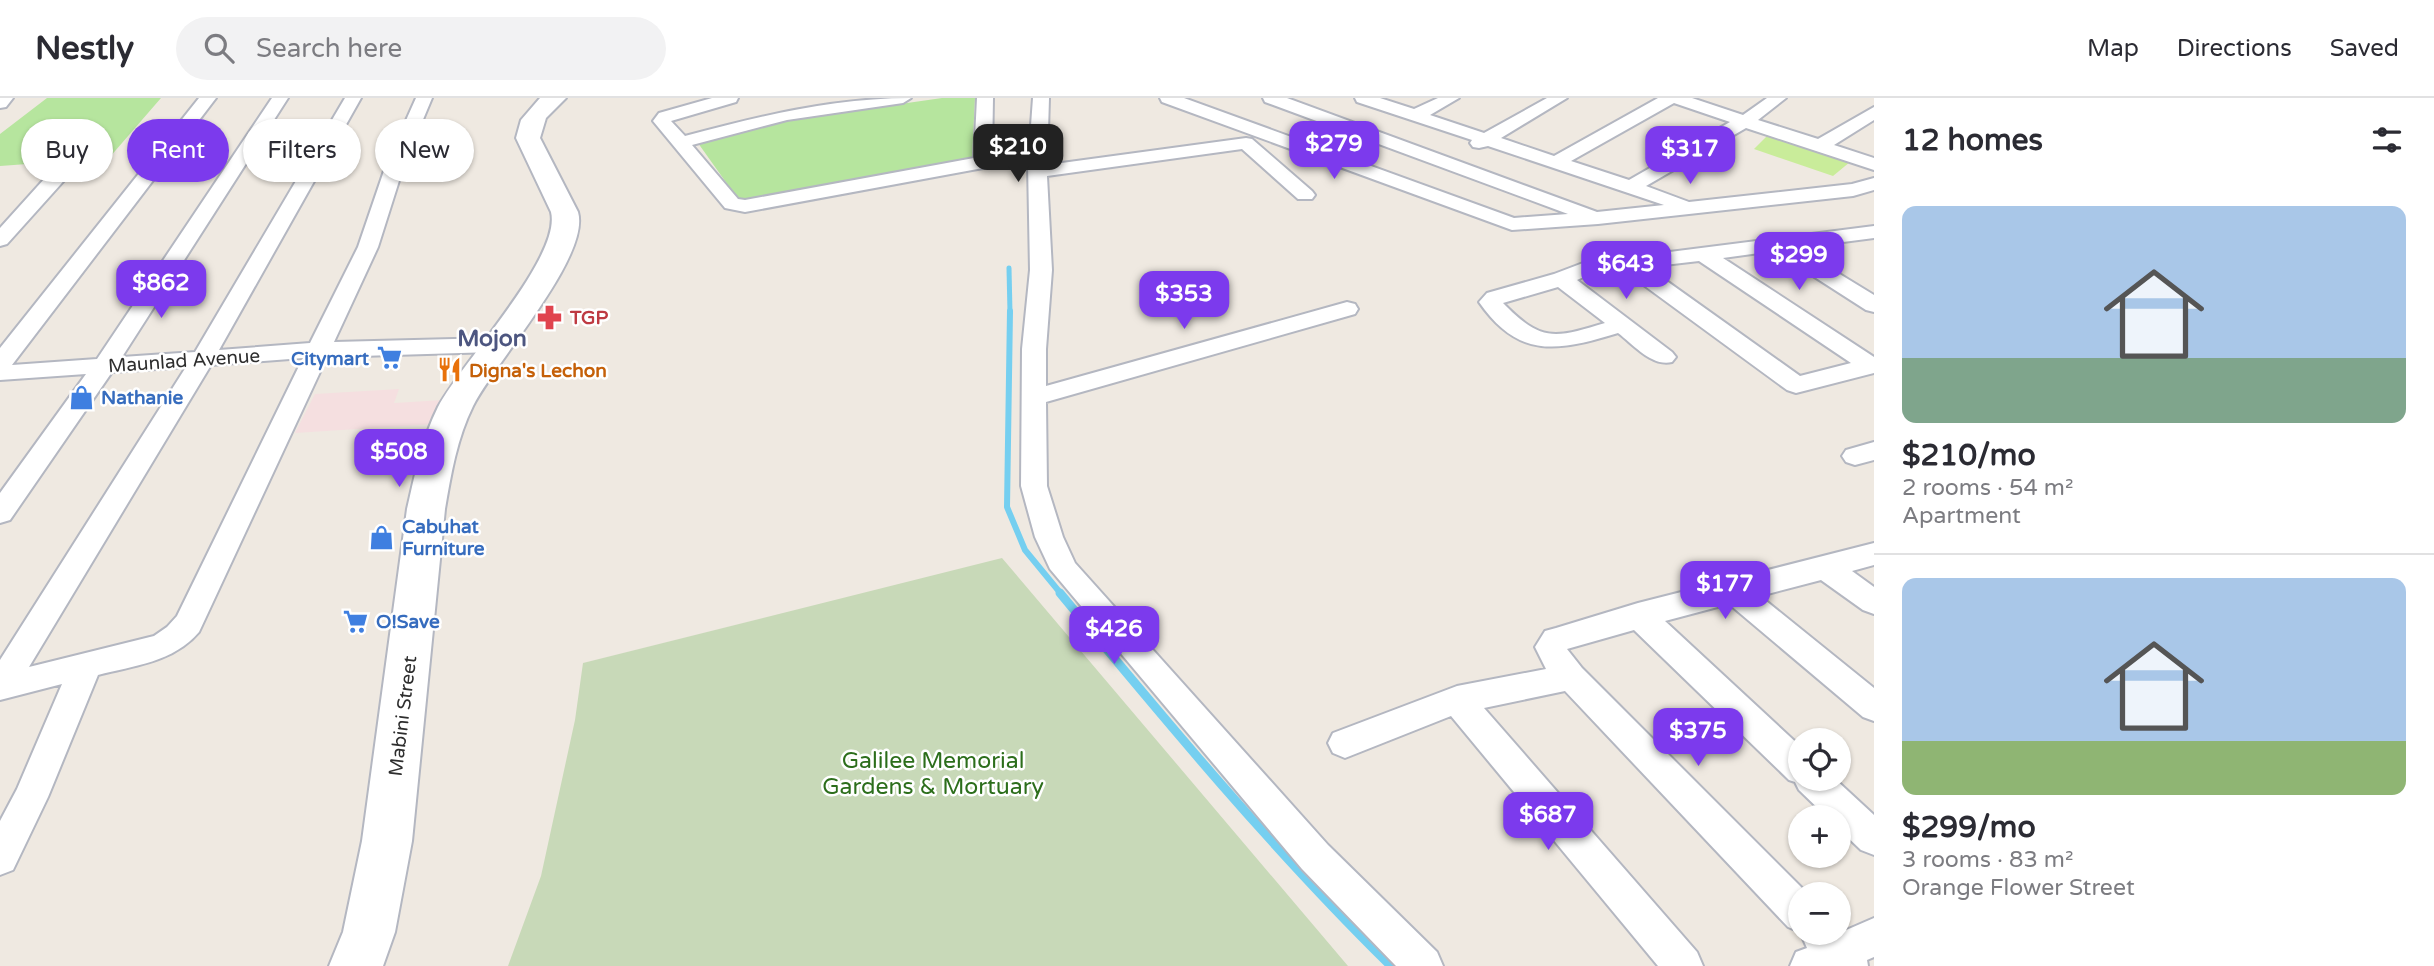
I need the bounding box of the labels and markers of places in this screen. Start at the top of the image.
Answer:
pin: $279 [1293,122,1375,181]
pin: $210 [977,125,1059,184]
pin: $317 [1649,126,1731,186]
pin: $299 [1758,232,1840,292]
pin: $643 [1585,242,1667,301]
pin: $862 [120,260,202,320]
pin: $353 [1143,272,1225,331]
pharmacy icon: TGP [536,303,564,331]
place label: TGP [569,307,608,329]
supermarket icon: Citymart [375,344,403,372]
place label: Citymart [291,348,370,371]
restaurant icon: Digna's Lechon [435,356,463,384]
place label: Digna's Lechon [469,360,607,383]
shop icon: Nathanie [67,383,95,411]
place label: Nathanie [101,387,184,409]
pin: $508 [358,430,440,489]
place label: Cabuhat Furniture [402,516,485,560]
shop icon: Cabuhat Furniture [368,523,396,551]
pin: $177 [1684,561,1766,621]
pin: $426 [1073,606,1155,666]
supermarket icon: O!Save [342,607,370,635]
place label: O!Save [376,611,440,633]
pin: $375 [1657,708,1739,768]
pin: $687 [1507,792,1589,852]

